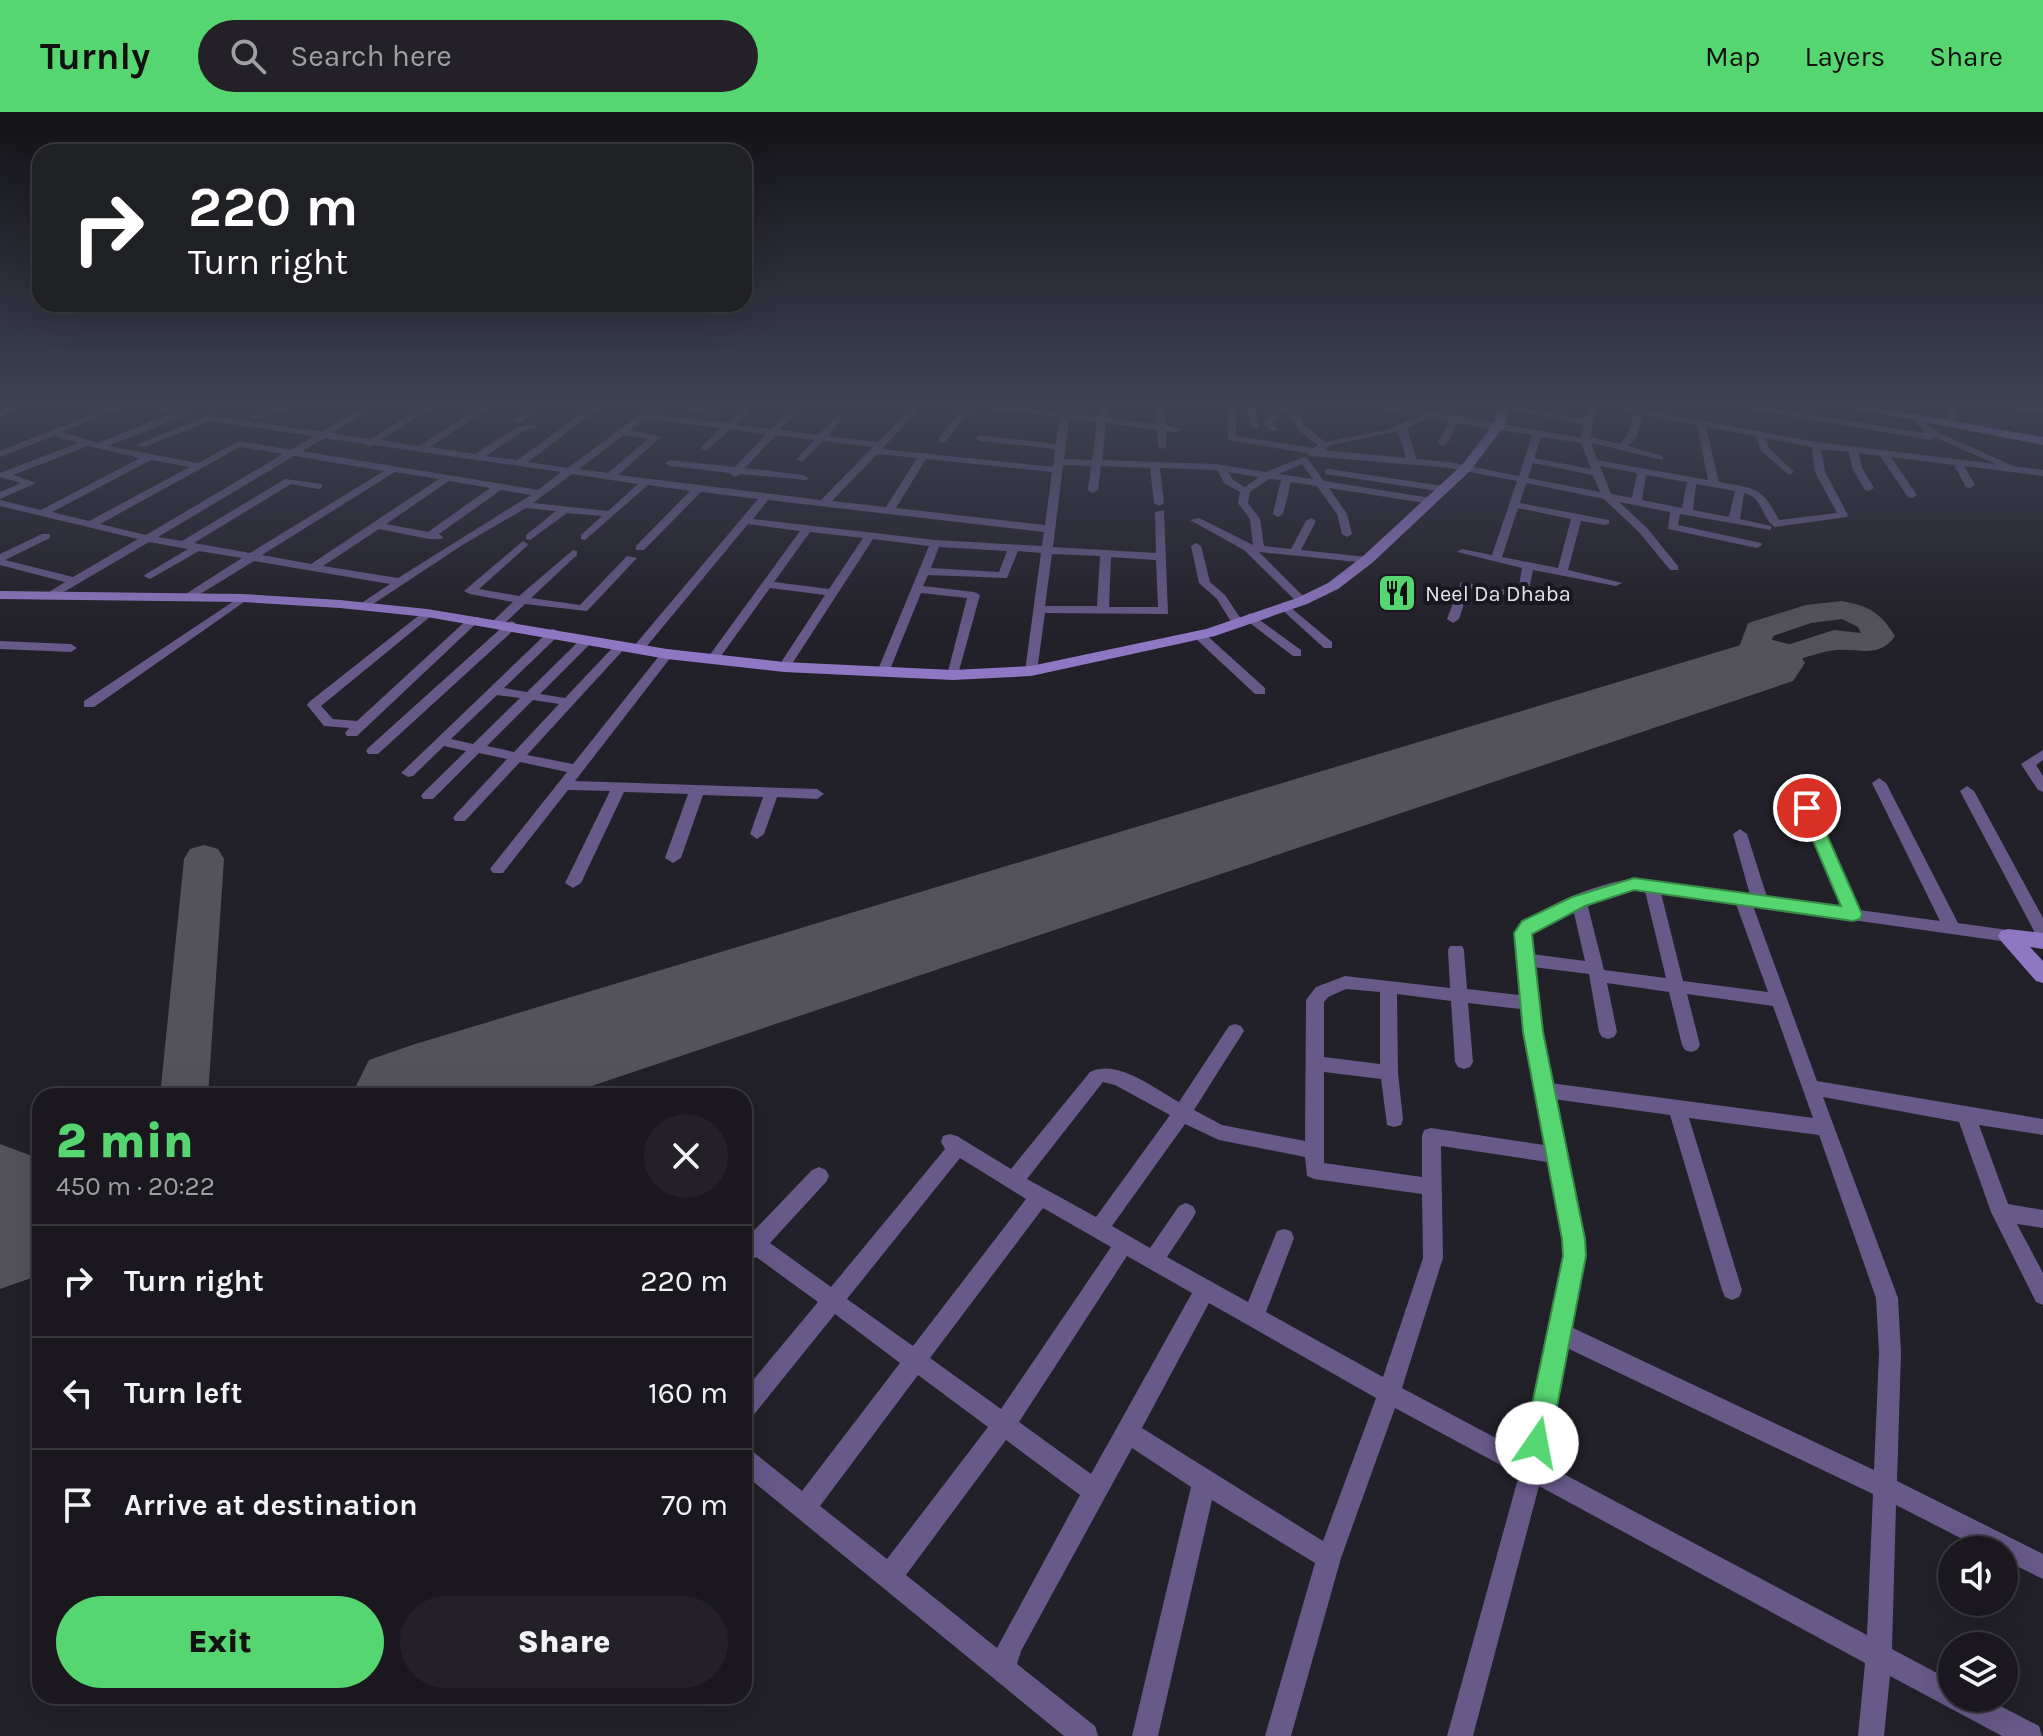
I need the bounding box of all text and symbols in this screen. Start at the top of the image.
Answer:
search box [198,20,758,92]
text: Turnly [40,34,150,79]
icon: search [226,34,270,78]
text: Search here [290,38,452,74]
text: Map [1705,40,1760,73]
text: Layers [1804,40,1885,73]
text: Share [1929,40,2003,73]
text: 220 m [188,174,359,239]
icon: right [56,176,160,280]
text: Turn right [188,241,348,283]
restaurant icon: Neel Da Dhaba [1376,572,1418,614]
place label: Neel Da Dhaba [1425,581,1571,607]
pin [1773,774,1841,842]
icon: arrive [1785,786,1829,830]
text: 2 min [56,1113,194,1169]
button: close [644,1114,728,1198]
text: 450 m · 20:22 [56,1171,215,1202]
icon: right [56,1259,100,1303]
text: Turn right [124,1263,264,1299]
text: 220 m [640,1263,728,1299]
icon: left [56,1371,100,1415]
text: Turn left [124,1375,242,1411]
text: 160 m [648,1375,728,1411]
position arrow [1495,1401,1579,1485]
icon: arrive [56,1483,100,1527]
text: Arrive at destination [124,1487,418,1523]
text: 70 m [661,1487,728,1523]
map controls [1938,1536,2018,1712]
button: sound [1938,1536,2018,1616]
button: Exit [56,1596,384,1688]
button: Share [400,1596,728,1688]
button: layers [1938,1632,2018,1712]

